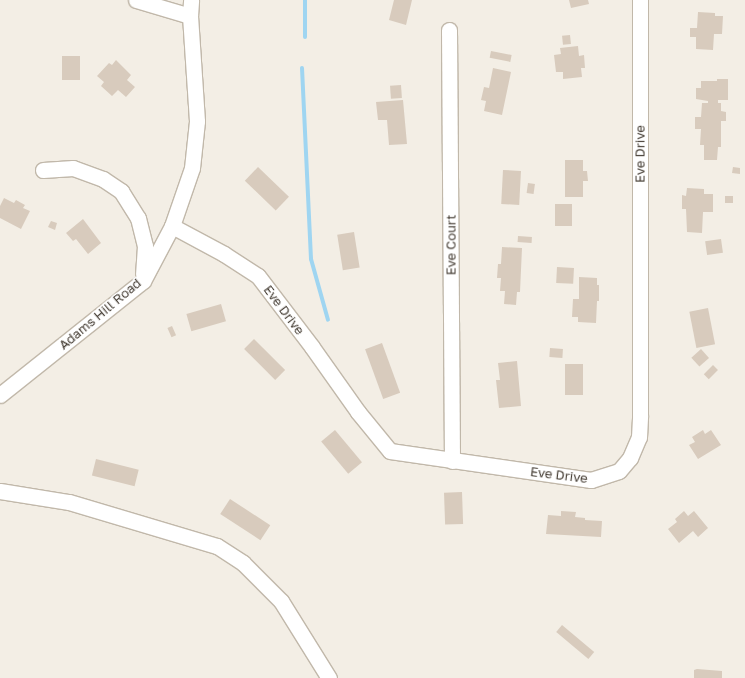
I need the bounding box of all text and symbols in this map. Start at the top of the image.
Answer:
street label: Eve Drive [632,125,648,183]
street label: Eve Court [443,215,459,275]
street label: Adams Hill Road [56,275,144,353]
street label: Eve Drive [260,282,308,338]
street label: Eve Drive [529,464,589,486]

